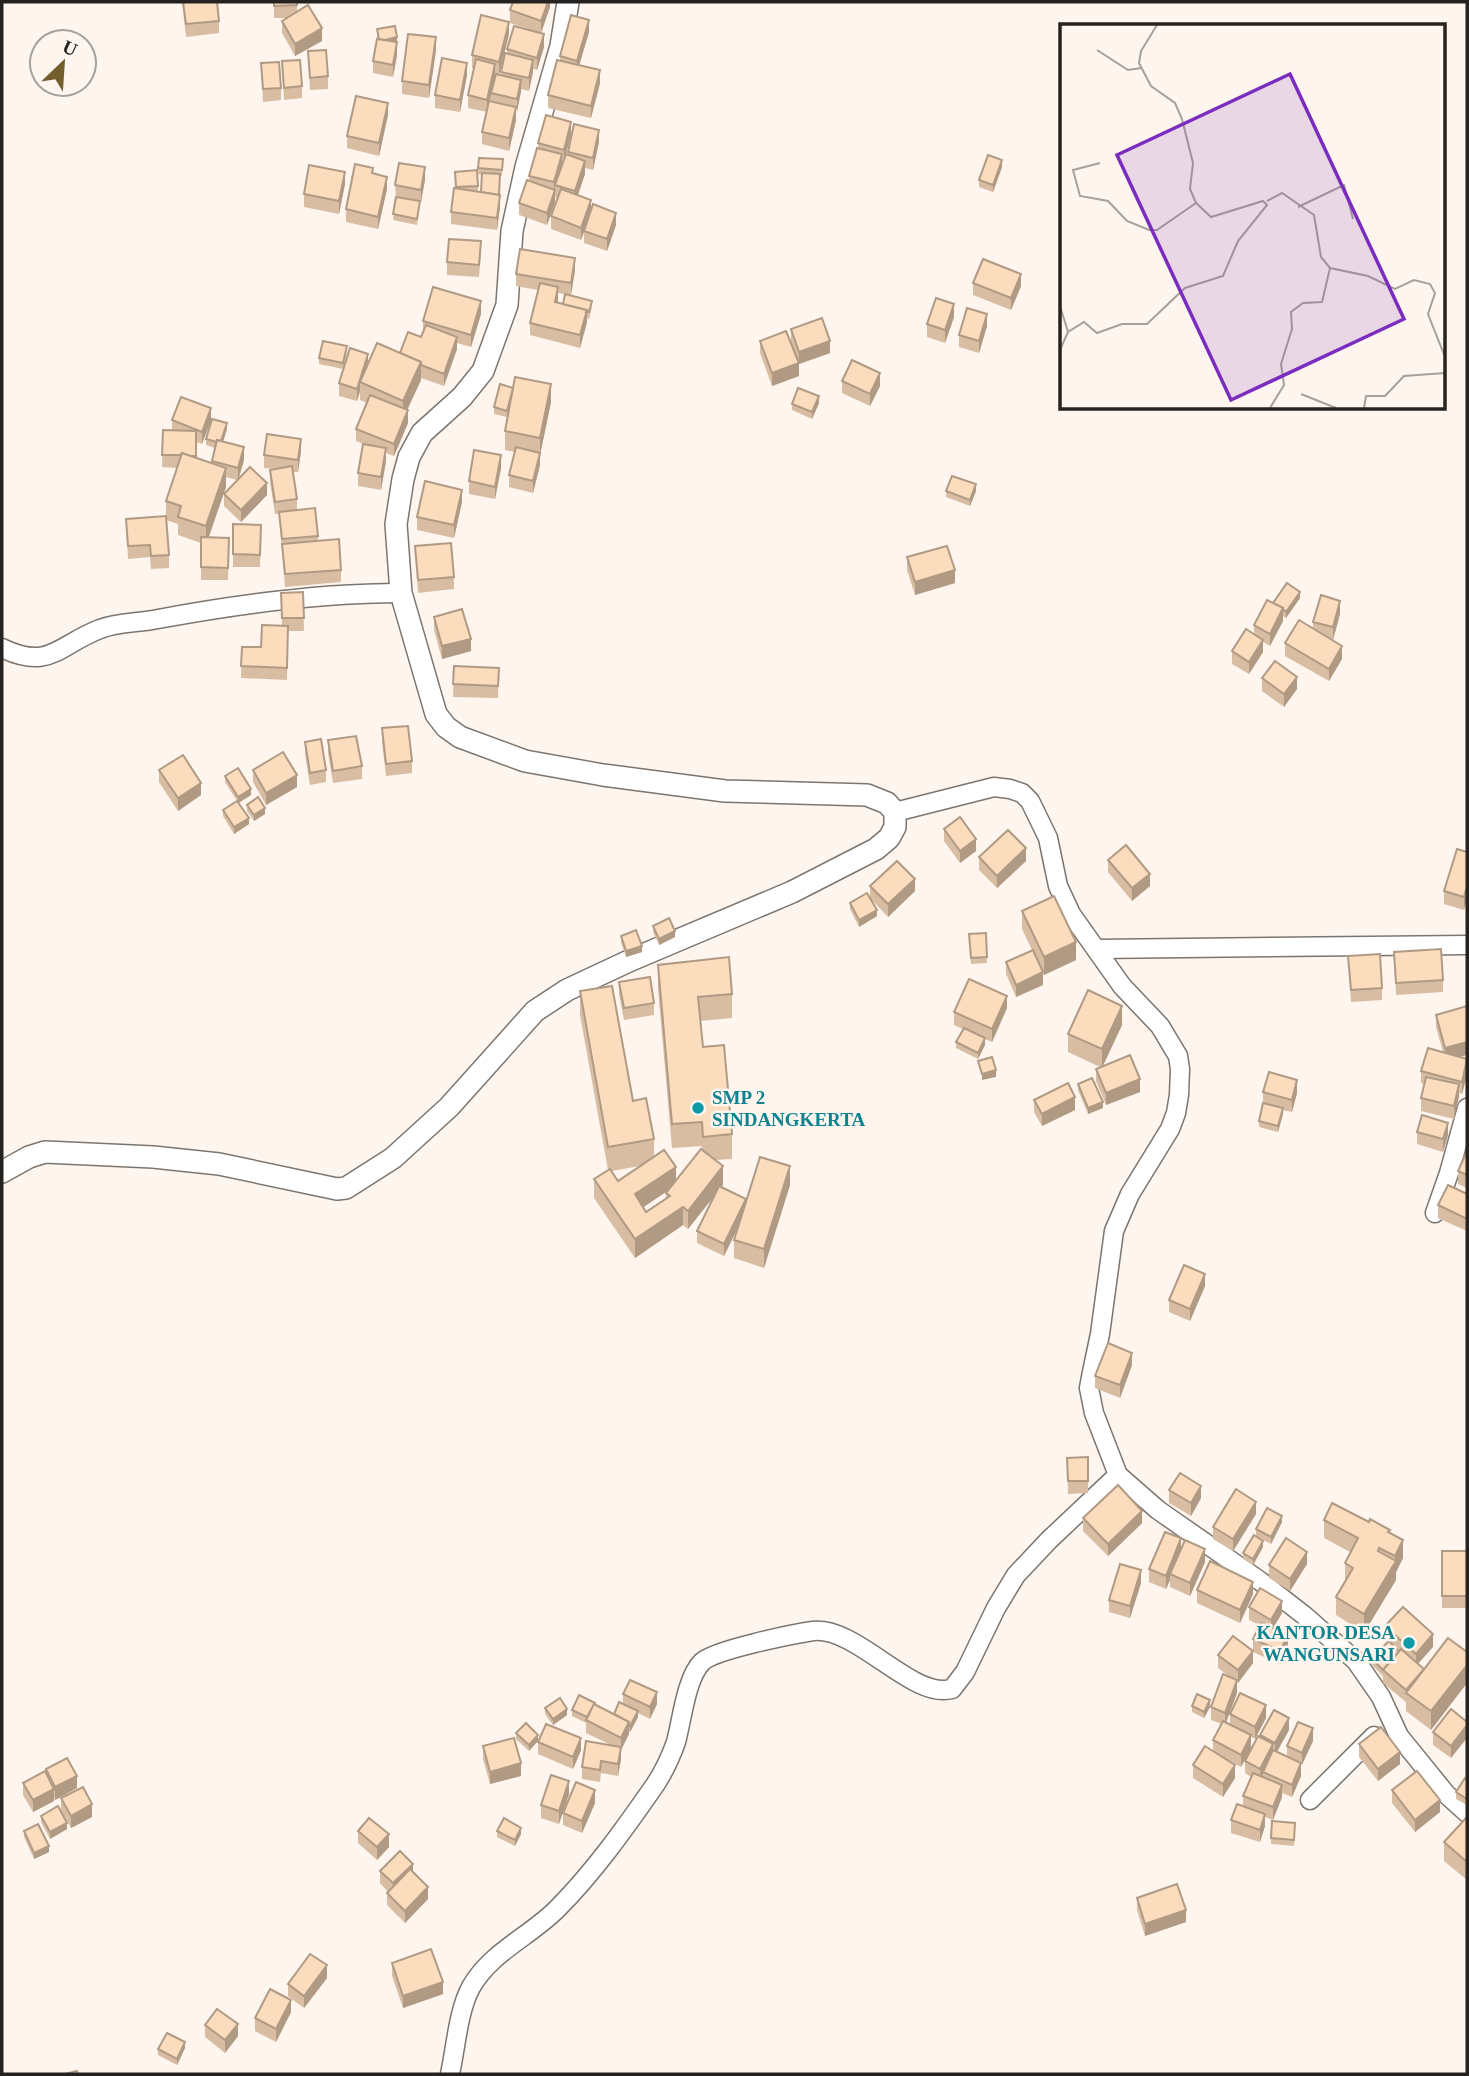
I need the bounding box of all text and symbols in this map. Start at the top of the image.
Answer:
inset map [1060,24,1444,410]
north arrow [28,28,98,98]
text: U [59,36,81,61]
place label: SMP 2 SINDANGKERTA [712,1087,865,1130]
marker: SMP 2 SINDANGKERTA [690,1100,706,1116]
place label: KANTOR DESA WANGUNSARI [1257,1622,1395,1665]
marker: KANTOR DESA WANGUNSARI [1401,1635,1417,1651]

